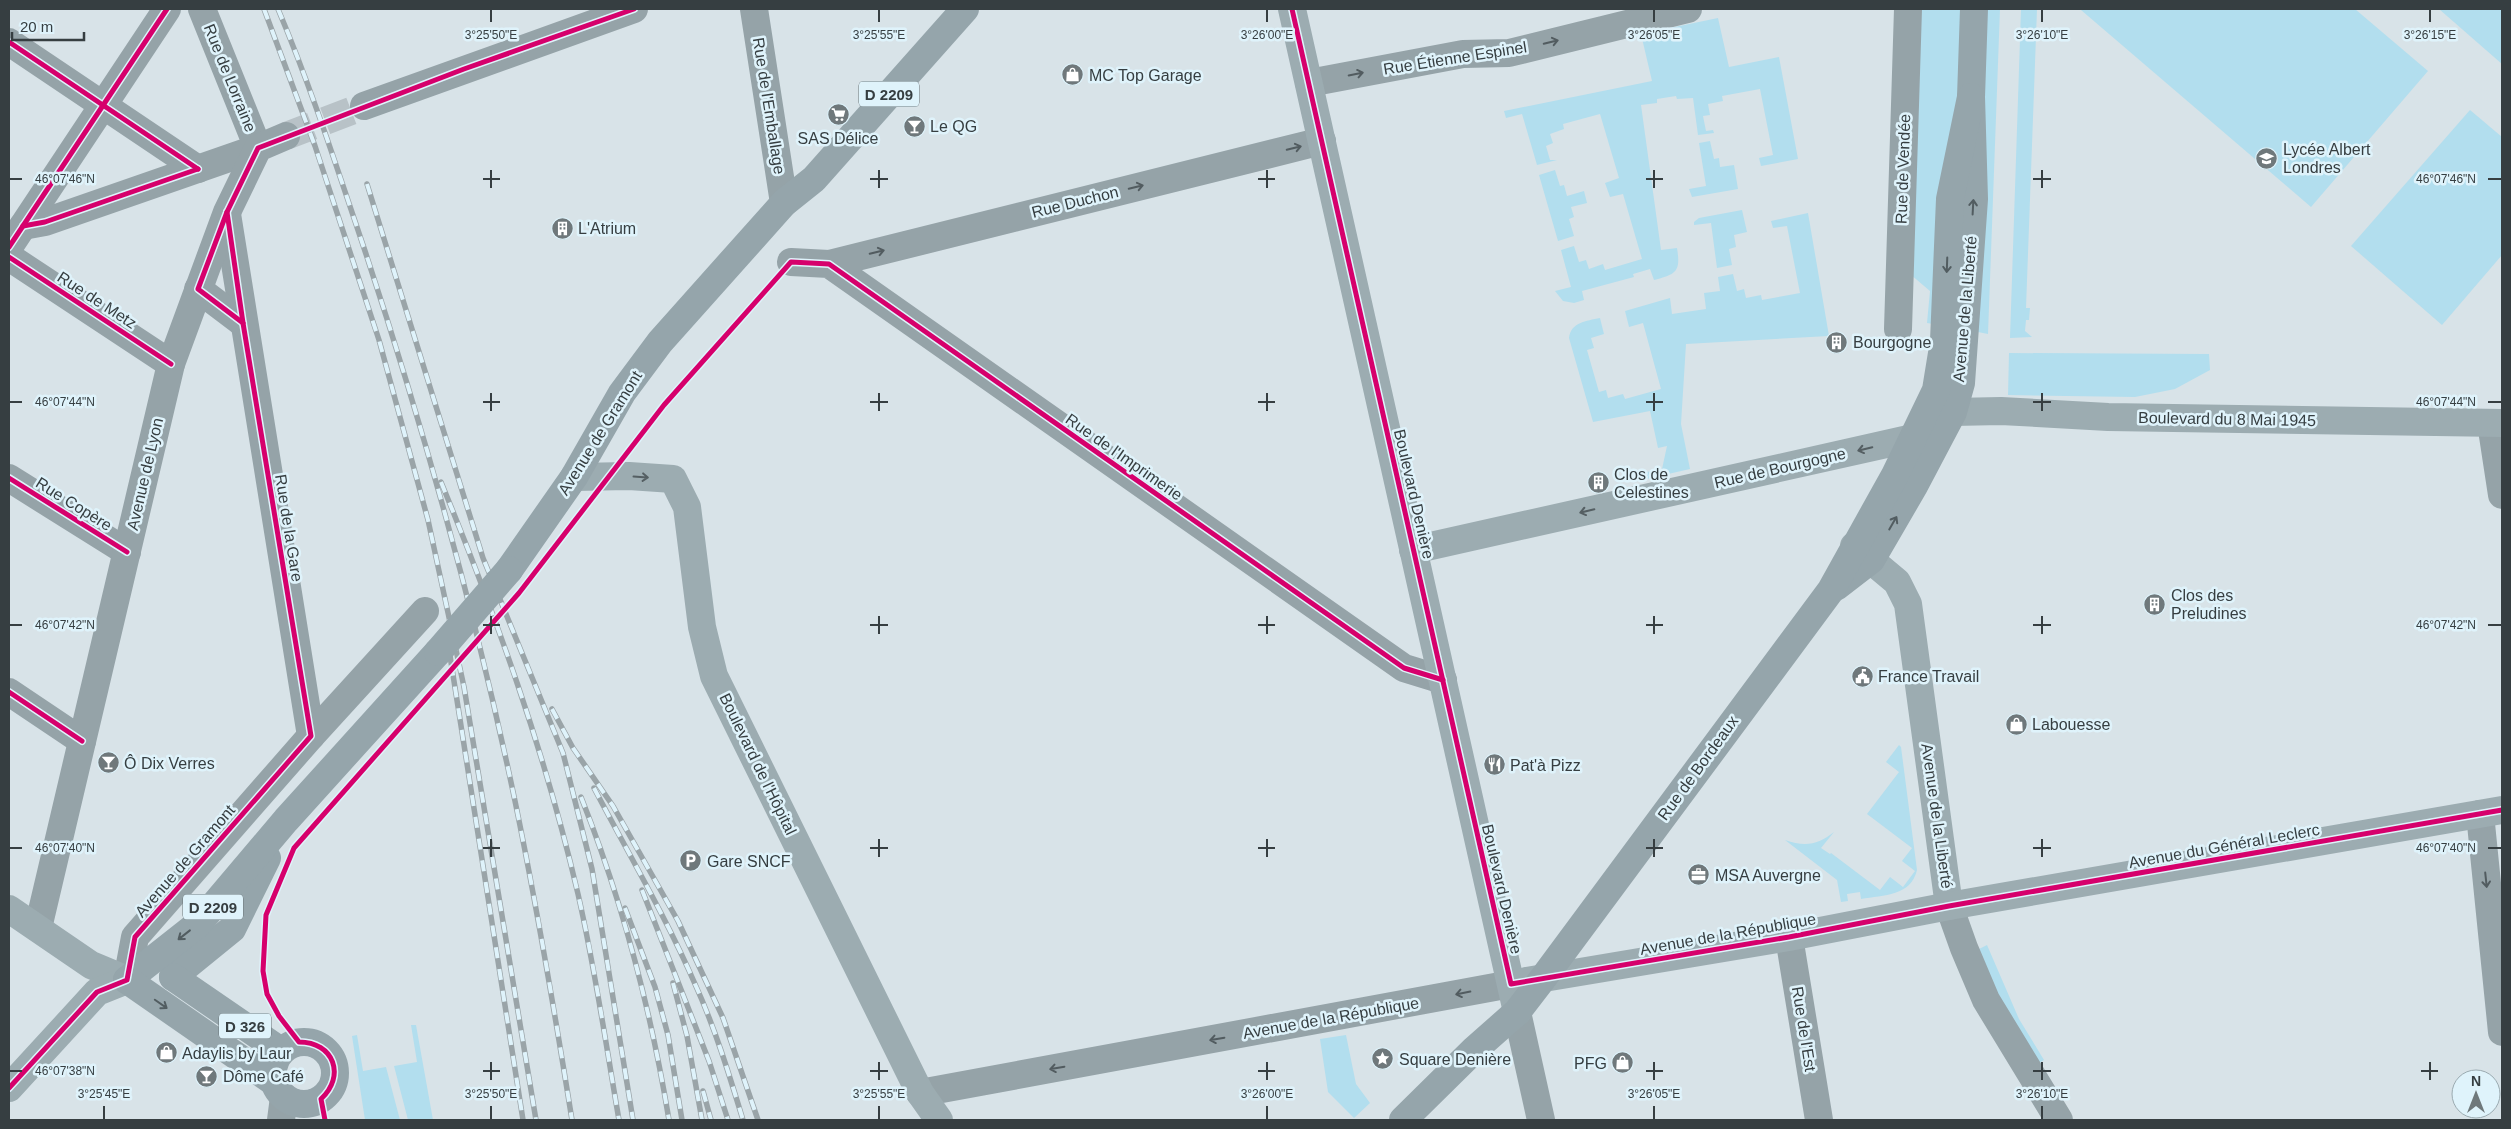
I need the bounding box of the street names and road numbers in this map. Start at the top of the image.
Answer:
street label: Rue de Lorraine [201,22,259,134]
street label: Rue de l'Emballage [750,36,788,176]
street label: Rue Étienne Espinel [1382,37,1528,78]
road number: D 2209 [859,82,919,106]
street label: Rue de Vendée [1893,113,1913,224]
street label: Rue Duchon [1030,183,1120,221]
street label: Avenue de la Liberté [1950,235,1980,383]
street label: Rue de Metz [54,268,140,332]
street label: Avenue de Gramont [555,367,645,498]
street label: Boulevard du 8 Mai 1945 [2138,409,2316,429]
street label: Rue de l'Imprimerie [1063,410,1186,504]
street label: Avenue de Lyon [124,416,166,532]
street label: Boulevard Denière [1391,428,1437,561]
street label: Rue de Bourgogne [1713,445,1847,491]
street label: Rue de la Gare [272,473,306,583]
street label: Rue Copère [33,474,115,534]
street label: Boulevard de l'Hôpital [716,691,800,837]
street label: Rue de Bordeaux [1655,713,1741,823]
street label: Avenue de la Liberté [1918,742,1956,890]
street label: Avenue de Gramont [132,801,239,921]
street label: Avenue du Général Leclerc [2127,821,2321,871]
street label: Boulevard Denière [1479,823,1525,956]
road number: D 2209 [183,894,243,920]
street label: Avenue de la République [1639,910,1817,958]
street label: Rue de l'Est [1789,985,1819,1073]
street label: Avenue de la République [1242,994,1420,1042]
road number: D 326 [219,1014,271,1038]

